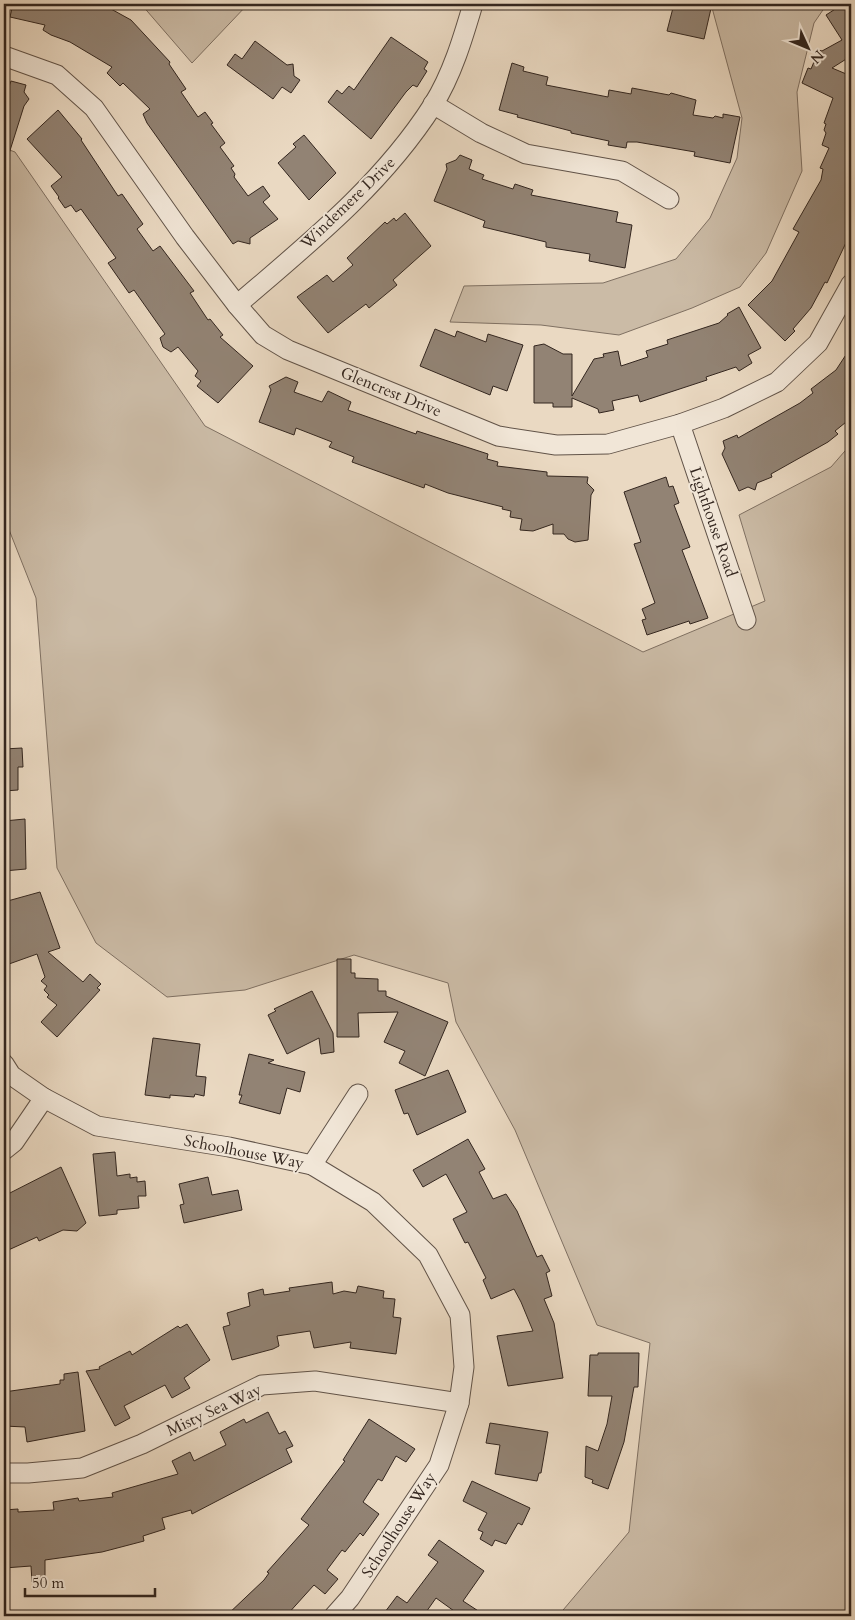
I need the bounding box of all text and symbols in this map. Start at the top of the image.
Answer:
north arrow [782,22,832,72]
text: N [806,46,828,68]
street label: Windemere Drive [295,152,400,255]
street label: Glencrest Drive [337,362,445,422]
street label: Lighthouse Road [684,464,742,581]
street label: Schoolhouse Way [182,1130,306,1175]
street label: Misty Sea Way [163,1378,265,1442]
street label: Schoolhouse Way [357,1468,442,1582]
scale bar [25,1565,155,1597]
text: 50 m [32,1573,64,1593]

